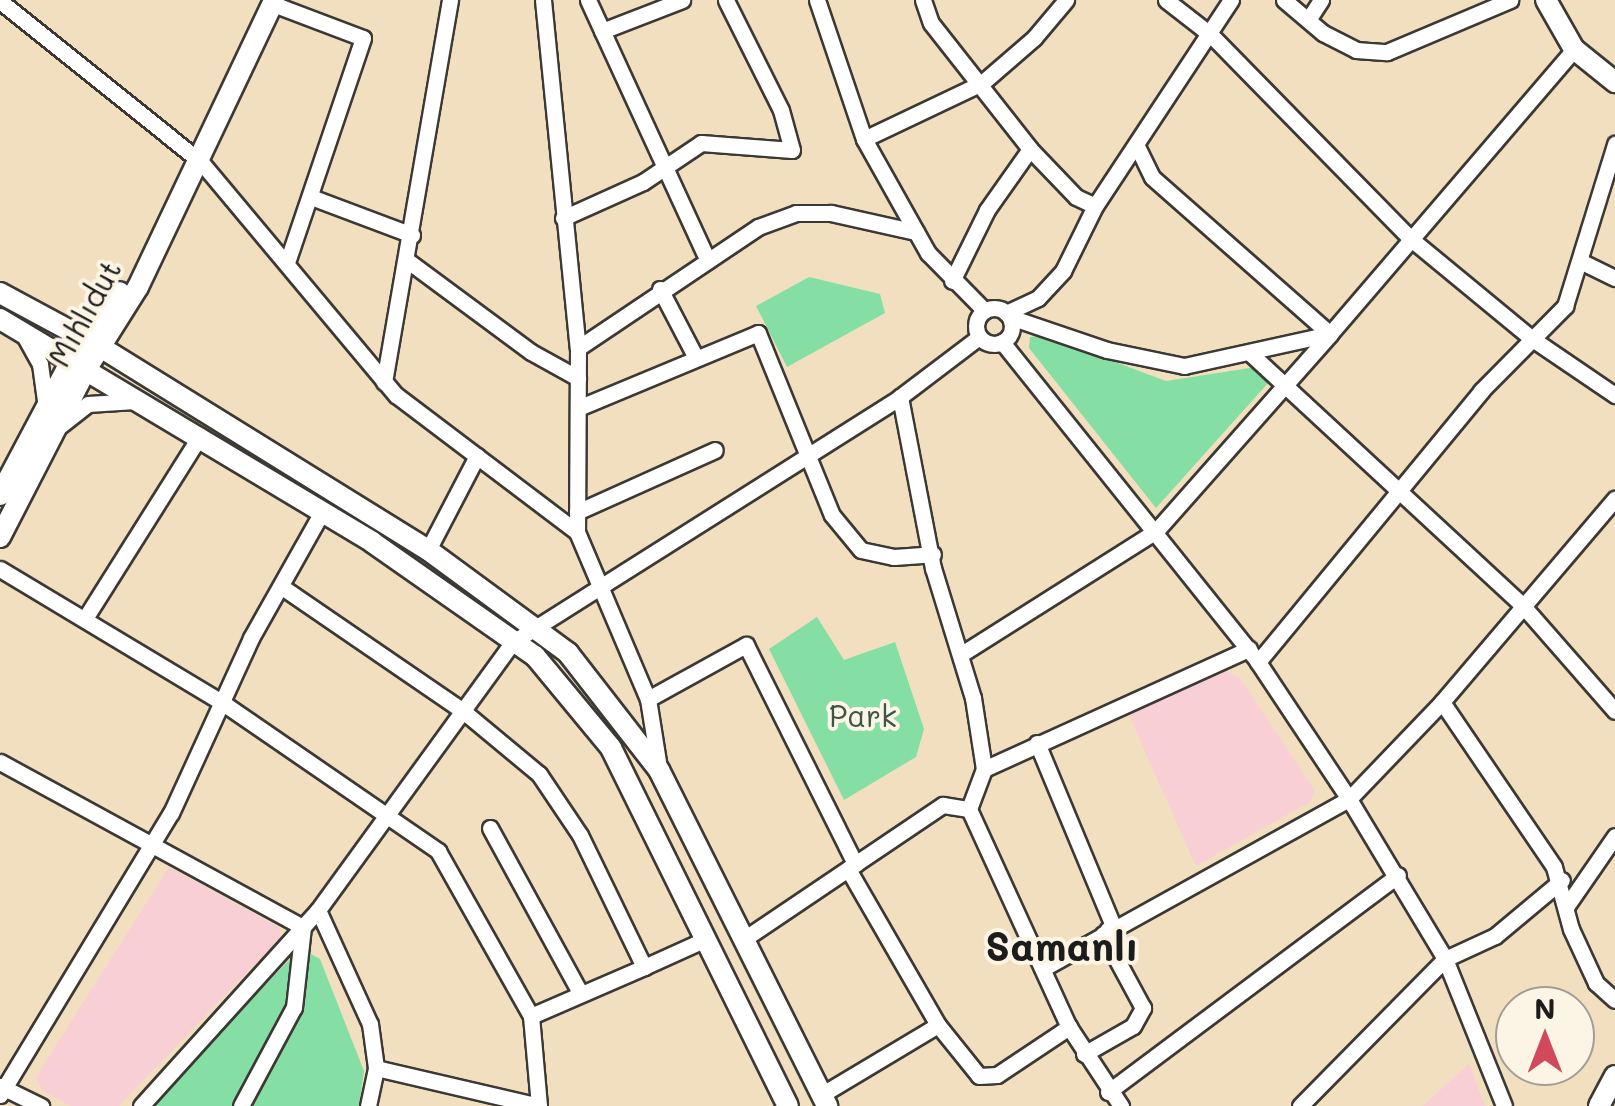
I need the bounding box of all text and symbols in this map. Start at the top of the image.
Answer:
street label: Mıhlıdut [40,254,128,372]
park label: Park [829,697,897,733]
district label: Samanlı [985,921,1139,969]
north arrow [1495,986,1595,1086]
text: N [1534,990,1556,1026]

